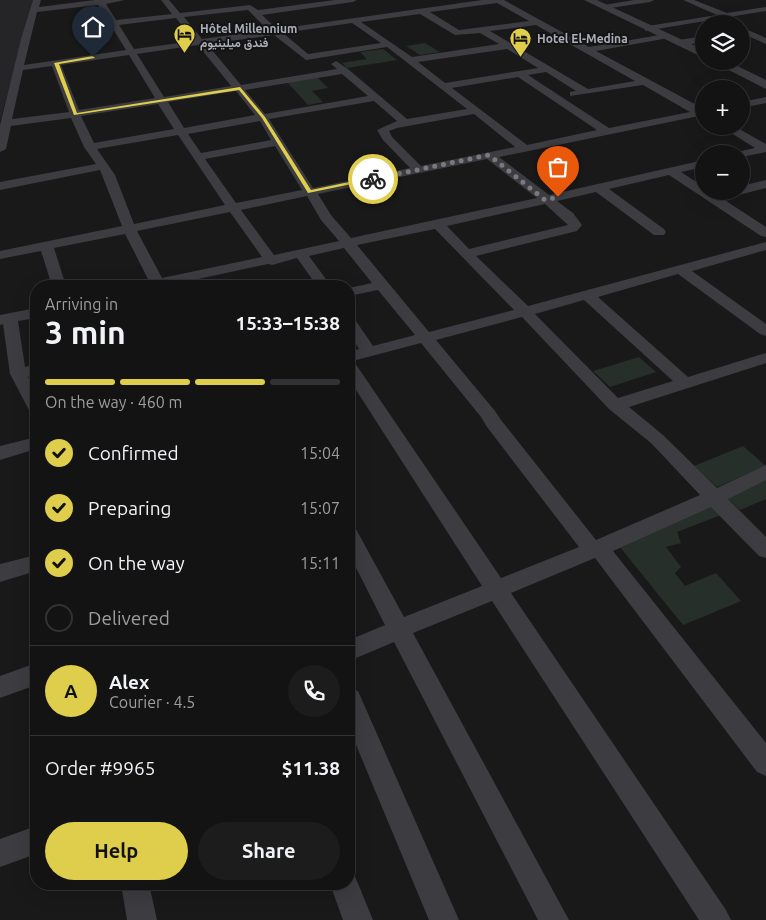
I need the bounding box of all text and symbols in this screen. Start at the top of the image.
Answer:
pin [72,6,114,57]
icon: home [79,13,107,41]
map controls [695,15,750,200]
button: layers [695,15,750,70]
place label: Hôtel Millennium فندق ميلينيوم [200,22,297,51]
hotel icon: Hôtel Millennium فندق ميلينيوم [172,23,196,54]
hotel icon: Hotel El-Medina [509,26,533,57]
place label: Hotel El-Medina [537,32,628,45]
button: + [695,80,750,135]
button: − [695,145,750,200]
pin [537,146,579,197]
icon: bag [544,153,572,181]
courier [348,154,398,204]
icon: bike [359,165,387,193]
text: Arriving in [45,295,118,313]
text: 15:33–15:38 [235,312,340,334]
text: 3 min [45,314,126,350]
text: On the way · 460 m [45,393,182,411]
icon: check [45,439,73,467]
text: Confirmed [88,442,179,464]
text: 15:04 [300,444,340,462]
icon: check [45,494,73,522]
text: Preparing [88,497,172,519]
text: 15:07 [300,499,340,517]
icon: check [45,549,73,577]
text: On the way [88,552,185,574]
text: 15:11 [300,554,340,572]
text: Delivered [88,607,170,629]
button: phone [288,665,340,717]
text: Alex [109,671,149,693]
text: A [64,680,78,702]
text: Courier · 4.5 [109,693,195,711]
text: Order #9965 [45,757,155,779]
text: $11.38 [282,757,340,779]
button: Help [45,822,188,880]
button: Share [198,822,340,880]

